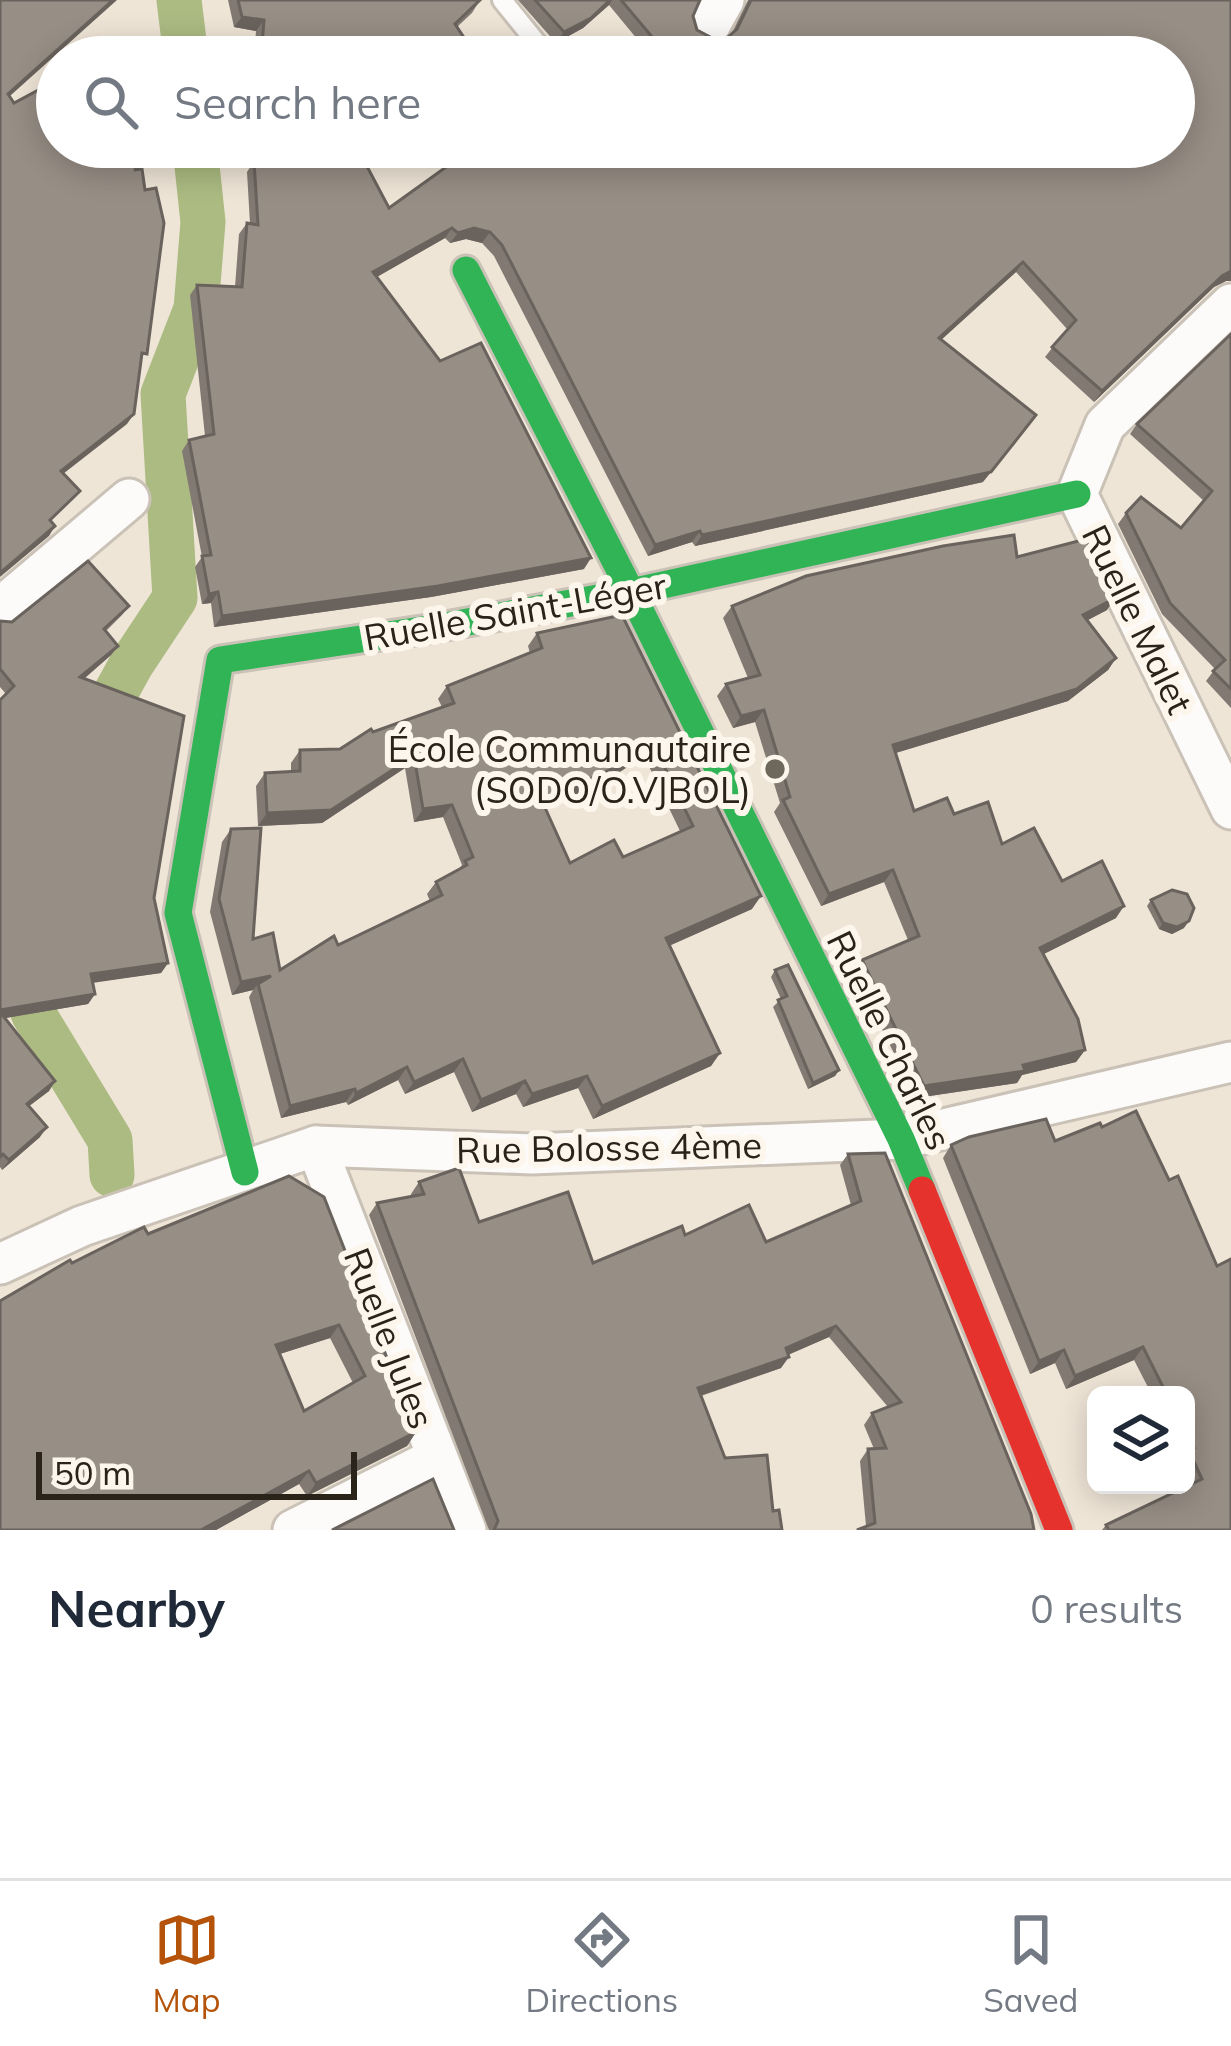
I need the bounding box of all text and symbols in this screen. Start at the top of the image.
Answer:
search box [36,36,1195,168]
icon: search [78,69,144,135]
text: Search here [174,74,421,130]
street label: Ruelle Malet [1073,517,1203,721]
street label: Ruelle Saint-Léger [360,562,670,660]
place label: École Communautaire (SODO/O.VJBOL) [388,726,751,812]
marker: École Communautaire (SODO/O.VJBOL) [762,756,788,782]
street label: Ruelle Charles [818,923,962,1157]
street label: Rue Bolosse 4ème [456,1122,762,1172]
street label: Ruelle Jules [335,1241,445,1435]
map controls [1087,1386,1195,1494]
button: layers [1087,1386,1195,1494]
scale bar [36,1446,357,1499]
text: 50 m [54,1452,131,1493]
text: Nearby [48,1576,225,1640]
text: 0 results [1030,1584,1183,1633]
tab: Map [153,1907,220,2020]
tab: Directions [526,1907,678,2020]
tab: Saved [983,1907,1078,2020]

